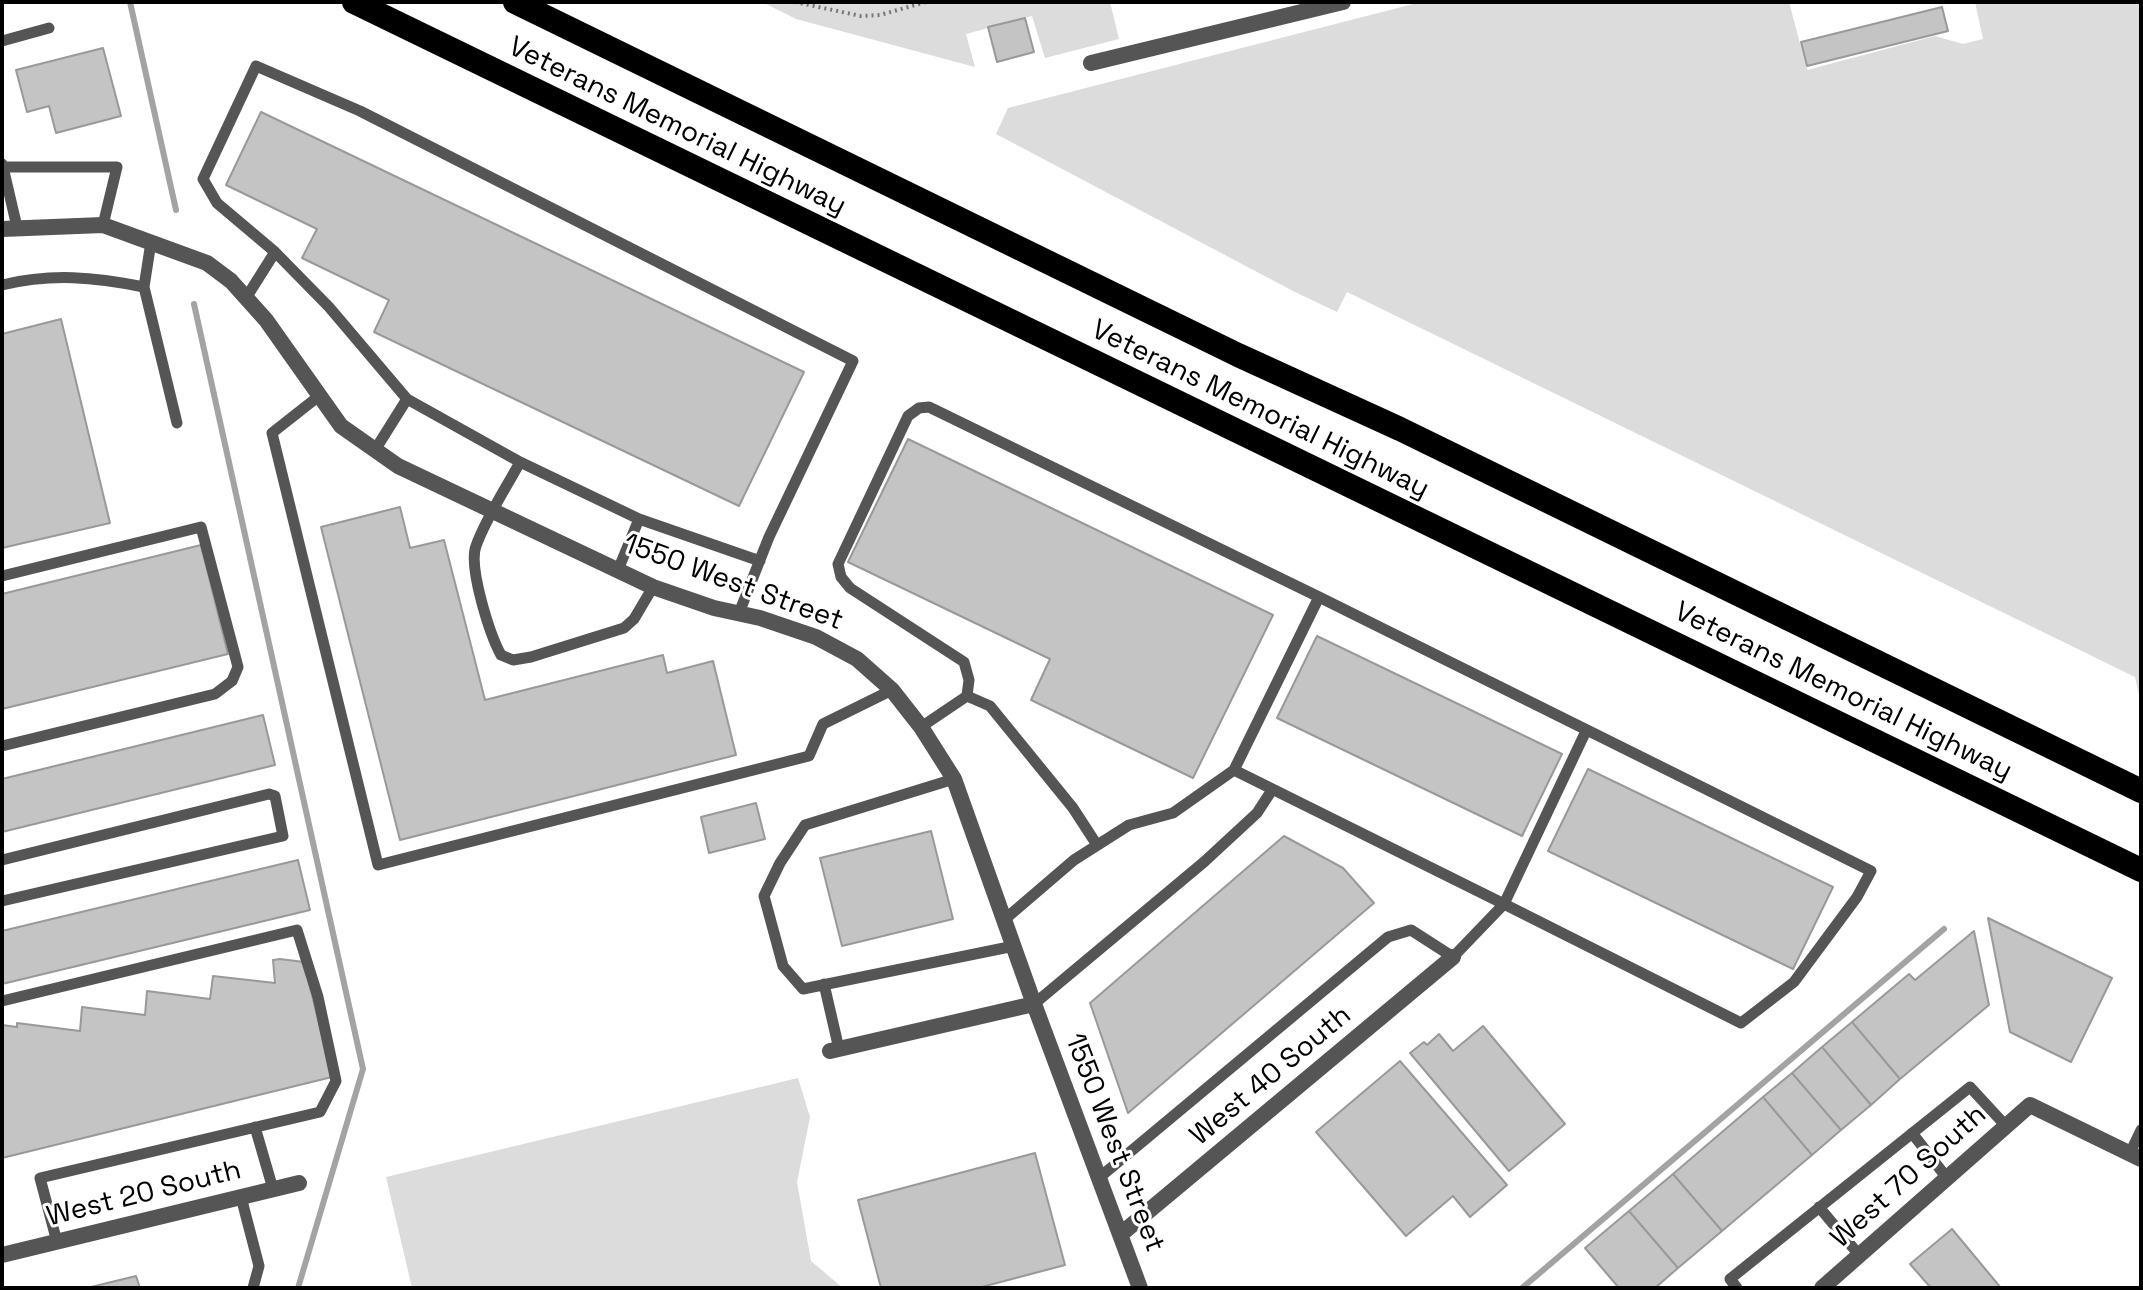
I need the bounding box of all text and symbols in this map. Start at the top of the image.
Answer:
street label: Veterans Memorial Highway [503,30,851,224]
street label: Veterans Memorial Highway [1086,313,1434,507]
street label: 1550 West Street [619,528,847,638]
street label: Veterans Memorial Highway [1669,595,2017,789]
street label: West 40 South [1184,999,1358,1153]
street label: 1550 West Street [1057,1029,1171,1257]
street label: West 70 South [1824,1098,1994,1256]
street label: West 20 South [43,1154,245,1234]

